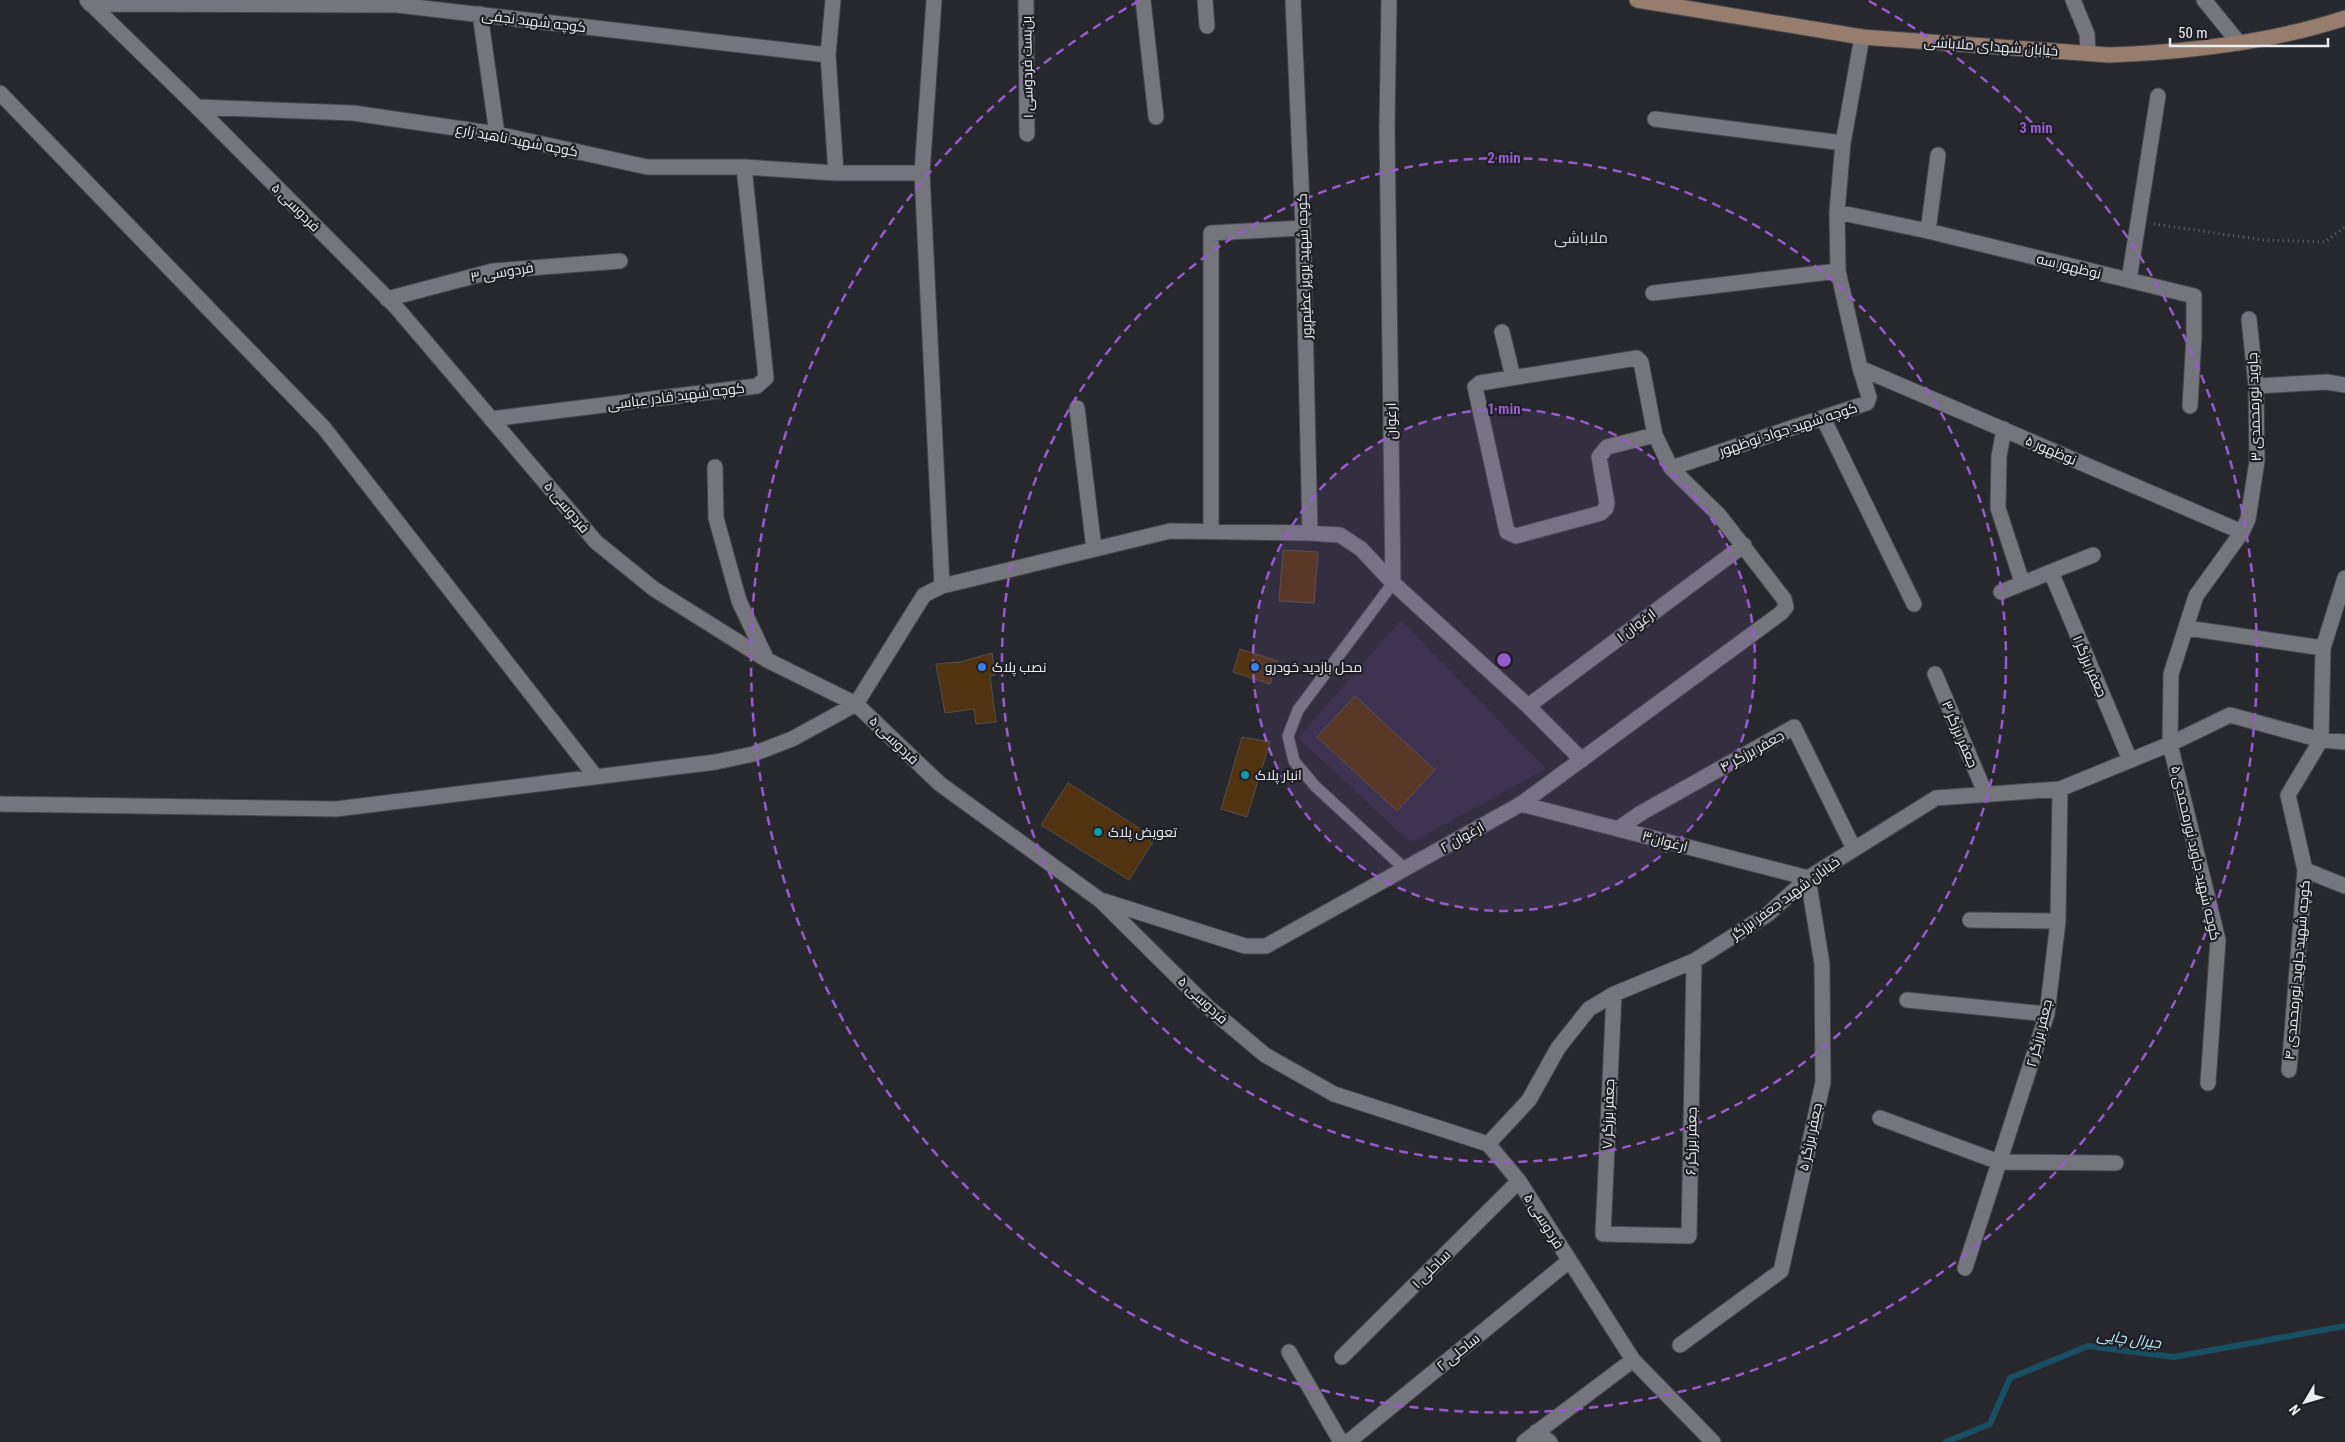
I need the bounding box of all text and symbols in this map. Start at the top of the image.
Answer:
street label: کوچه شهید نجفی [481,7,587,37]
scale bar [2170,15,2328,47]
street label: بن‌بست فردوسی ۱ [1018,16,1036,118]
text: 50 m [2178,24,2208,42]
street label: خیابان شهدای ملاباشی [1923,33,2059,59]
text: 3 min [2019,119,2053,137]
street label: کوچه شهید ناهید زارع [454,120,580,162]
text: 2 min [1487,149,1521,167]
street label: فردوسی ۵ [268,179,324,235]
street label: کوچه شهید پرویز عظیم‌پور [1293,193,1317,340]
district label: ملاباشی [1554,229,1608,248]
street label: نوظهور سه [2035,250,2103,282]
street label: فردوسی ۳ [469,259,535,285]
street label: جاوید نورمحمدی ۳ [2244,352,2264,462]
street label: کوچه شهید قادر عباسی [606,380,746,414]
street label: کوچه شهید جواد نوظهور [1716,399,1860,461]
text: 1 min [1487,400,1521,418]
street label: ارغوان [1383,402,1399,440]
street label: نوظهور ۵ [2023,432,2079,468]
street label: فردوسی ۵ [541,478,593,536]
street label: ارغوان ۱ [1613,605,1659,645]
street label: جعفر برزگر ۱ [2070,633,2110,699]
centre of rings [1495,651,1513,669]
place label: نصب پلاک [992,659,1046,677]
place label: محل بازدید خودرو [1265,659,1362,675]
marker: نصب پلاک [976,661,988,673]
marker: محل بازدید خودرو [1249,661,1261,673]
street label: جعفر برزگر ۳ [1939,698,1981,770]
street label: فردوسی ۵ [866,713,922,767]
street label: جعفر برزگر ۴ [1717,727,1787,775]
street label: کوچه شهید جاوید نورمحمدی ۵ [2166,764,2224,942]
place label: انبار پلاک [1255,767,1302,785]
marker: انبار پلاک [1239,769,1251,781]
street label: ارغوان ۲ [1437,818,1487,856]
place label: تعویض پلاک [1108,824,1177,842]
marker: تعویض پلاک [1092,826,1104,838]
street label: ارغوان۳ [1641,827,1689,855]
street label: خیابان شهید جعفر برزگر [1727,853,1842,943]
street label: کوچه شهید جاوید نورمحمدی ۴ [2281,879,2315,1061]
street label: فردوسی ۵ [1175,973,1231,1027]
street label: جعفر برزگر ۲ [2023,998,2055,1068]
street label: جعفر برزگر ۷ [1599,1079,1617,1149]
street label: جعفر برزگر ۵ [1795,1102,1825,1172]
street label: جعفر برزگر ۶ [1682,1107,1700,1175]
street label: فردوسی ۵ [1521,1191,1567,1251]
street label: ساحلی ۱ [1408,1246,1454,1292]
water label: جیرال چایی [2096,1326,2163,1353]
street label: ساحلی ۲ [1433,1330,1483,1374]
north arrow [2280,1377,2330,1427]
text: N [2286,1402,2304,1418]

